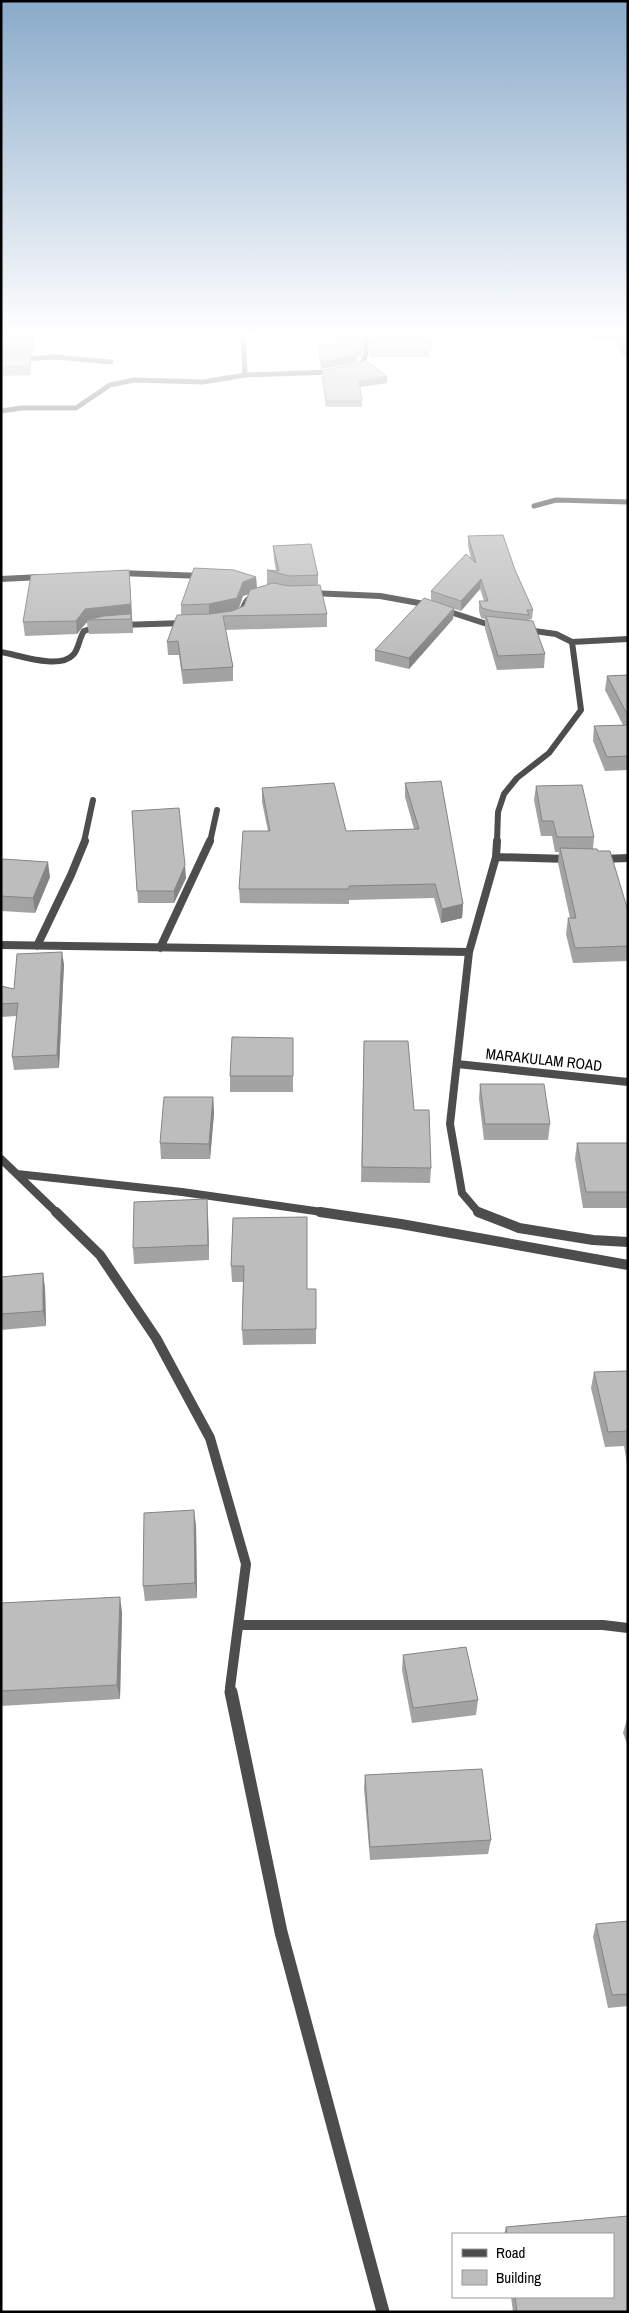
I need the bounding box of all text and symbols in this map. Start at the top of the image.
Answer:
street label: MARAKULAM ROAD [485,1043,603,1076]
legend [452,2233,614,2298]
text: Road [496,2242,525,2263]
text: Building [496,2267,541,2288]

